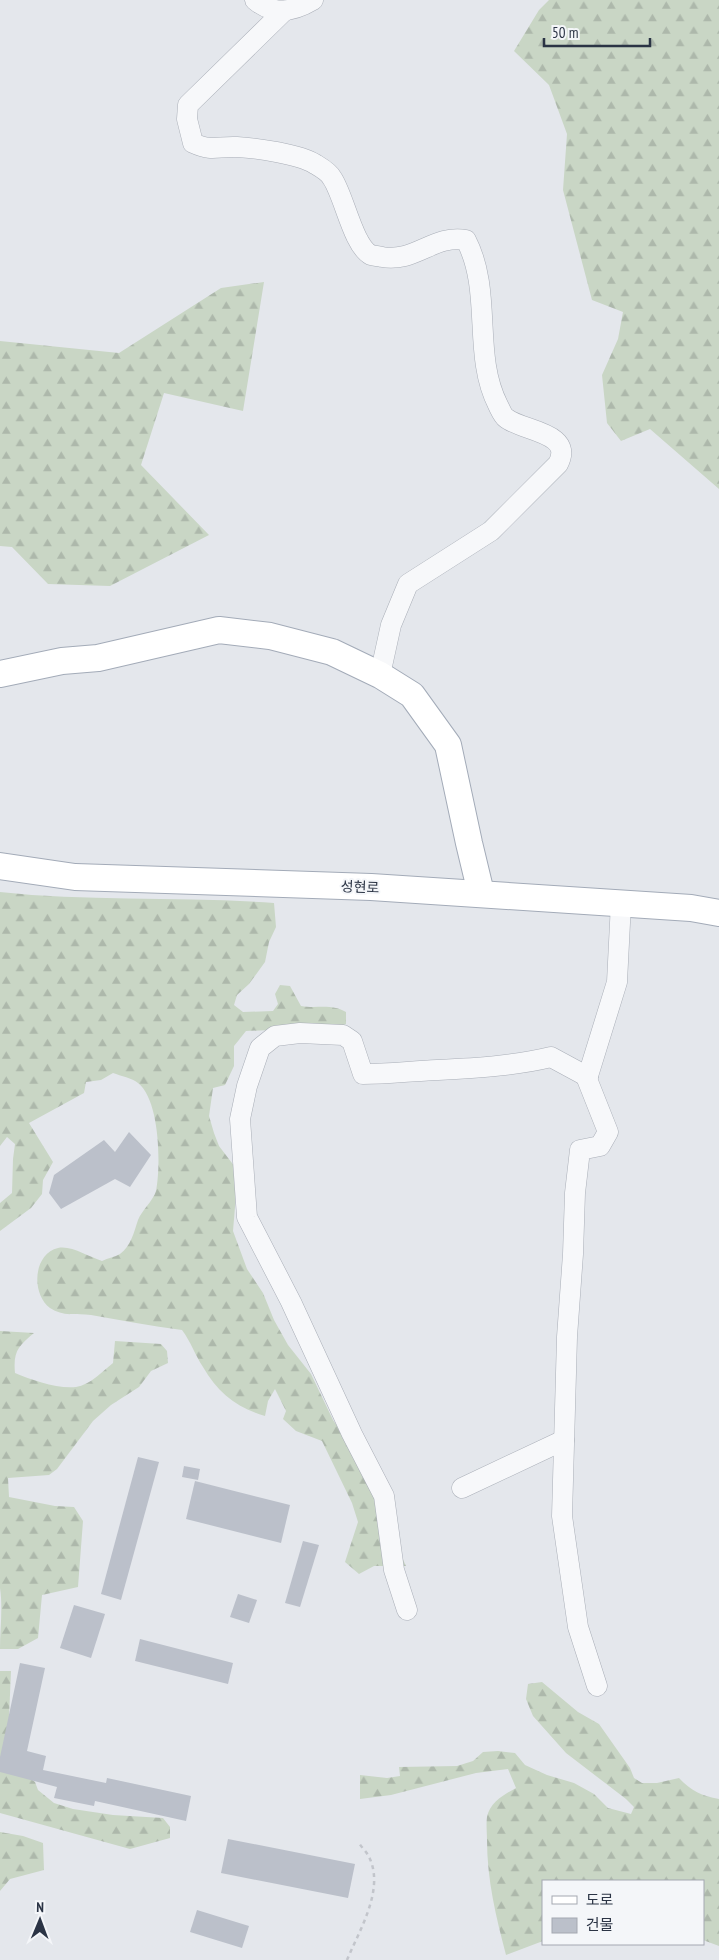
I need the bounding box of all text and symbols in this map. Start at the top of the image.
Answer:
scale bar [544,15,650,47]
text: 50 m [552,23,578,42]
street label: 성현로 [340,877,380,897]
legend [542,1880,704,1945]
text: 도로 [586,1890,614,1909]
north arrow [15,1895,65,1945]
text: N [36,1898,44,1916]
text: 건물 [586,1915,614,1934]

